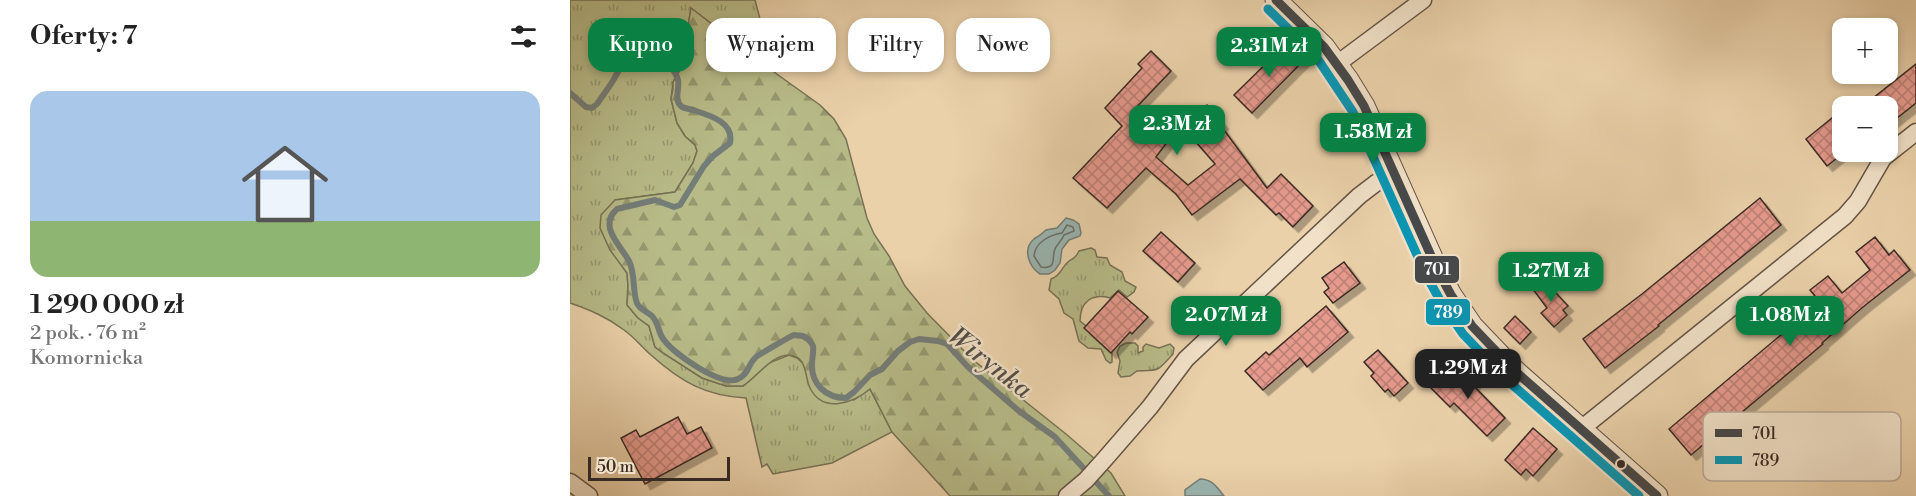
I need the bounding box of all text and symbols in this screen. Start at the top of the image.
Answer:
chip: Kupno [588,18,694,72]
chip: Wynajem [706,18,836,72]
chip: Filtry [848,18,944,72]
chip: Nowe [956,18,1050,72]
map controls [1832,18,1898,162]
button: + [1832,18,1898,84]
text: Oferty: 7 [30,20,137,52]
icon: filters [507,20,540,53]
pin: 2.31M zł [1207,27,1331,78]
text: 2.31M zł [1231,34,1307,59]
button: − [1832,96,1898,162]
pin: 2.3M zł [1122,105,1232,156]
text: 2.3M zł [1143,112,1211,137]
pin: 1.58M zł [1311,113,1435,164]
text: 1.58M zł [1334,120,1412,145]
icon: home [231,130,339,238]
pin: 1.27M zł [1489,252,1613,303]
line badge: 701 [1414,255,1460,284]
text: 1.27M zł [1512,259,1590,284]
text: 701 [1423,260,1451,280]
text: 1 290 000 zł [30,289,184,321]
pin: 2.07M zł [1164,296,1288,347]
pin: 1.08M zł [1728,296,1852,347]
line badge: 789 [1425,298,1471,326]
text: 2.07M zł [1185,303,1267,328]
text: 789 [1433,303,1463,323]
text: 1.08M zł [1750,303,1830,328]
water label: Wirynka [942,320,1039,406]
text: 2 pok. · 76 m² [30,321,146,346]
text: Komornicka [30,346,143,371]
pin: 1.29M zł [1406,349,1530,400]
text: 1.29M zł [1429,356,1507,381]
legend [1703,412,1901,481]
text: 701 [1752,424,1777,444]
text: 789 [1752,451,1780,471]
scale bar [588,454,730,482]
text: 50 m [597,457,634,477]
unlabelled marker [1615,458,1627,470]

